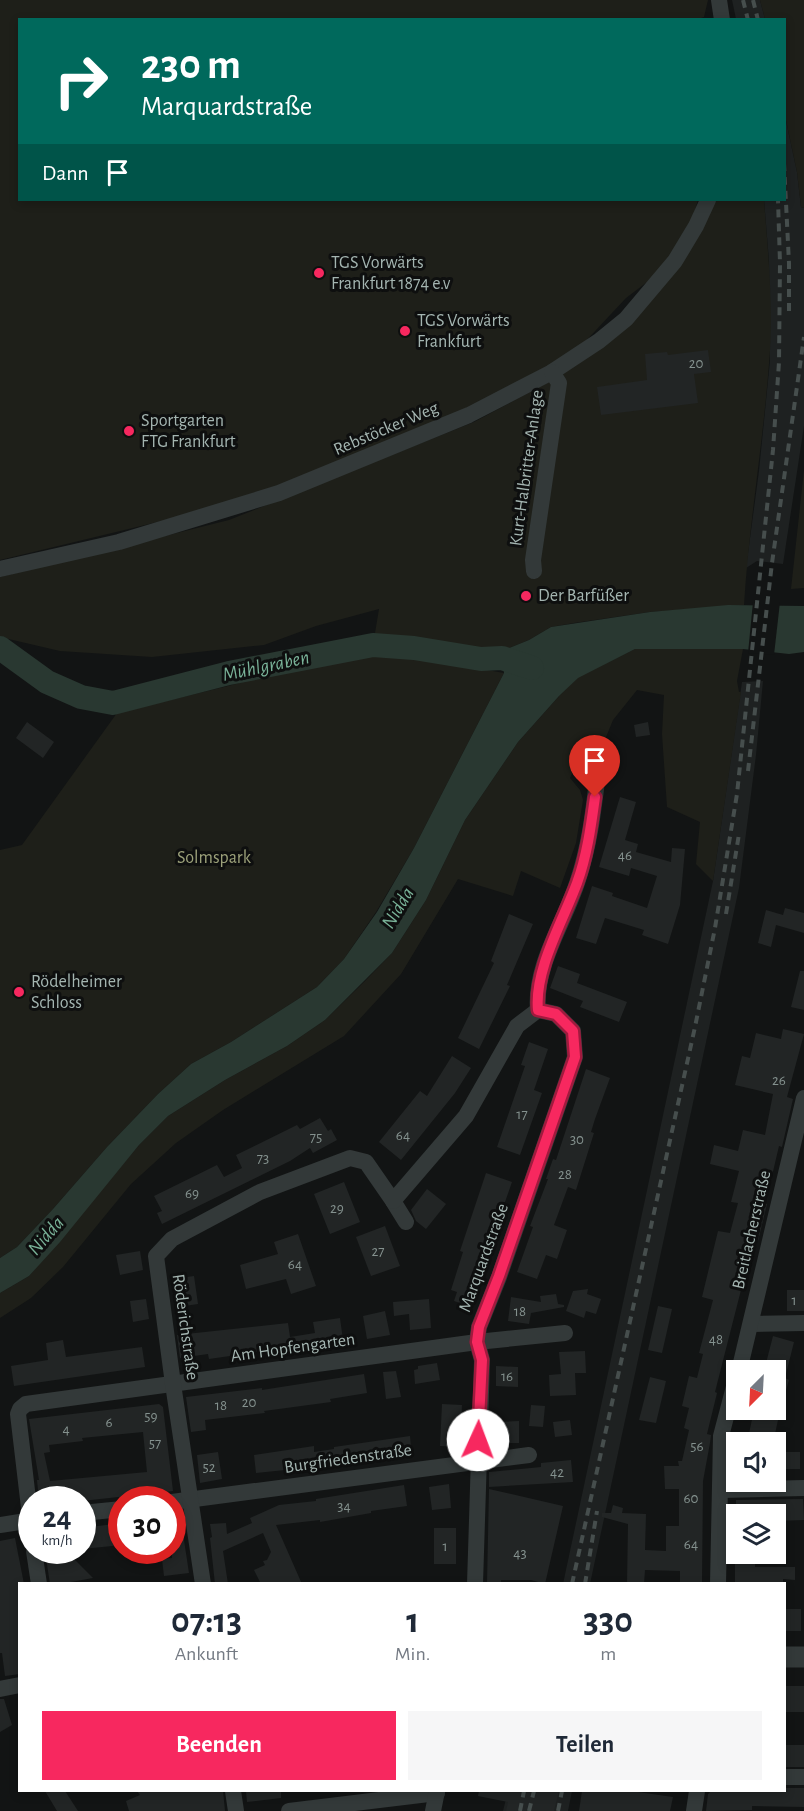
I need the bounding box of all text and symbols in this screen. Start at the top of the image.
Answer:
icon: right [42,42,120,120]
text: 230 m [141,44,241,86]
text: Marquardstraße [141,93,312,120]
icon: arrive [101,156,134,189]
text: Dann [42,162,89,184]
place label: TGS Vorwärts Frankfurt 1874 e.v [331,254,451,293]
marker: TGS Vorwärts Frankfurt 1874 e.v [312,266,326,280]
place label: TGS Vorwärts Frankfurt [417,312,510,351]
marker: TGS Vorwärts Frankfurt [398,324,412,338]
house number: 20 [689,356,703,371]
street label: Kurt-Halbritter-Anlage [507,389,547,547]
street label: Rebstöcker Weg [331,399,441,459]
place label: Sportgarten FTG Frankfurt [141,412,236,451]
marker: Sportgarten FTG Frankfurt [122,424,136,438]
place label: Der Barfüßer [538,587,629,605]
marker: Der Barfüßer [519,589,533,603]
water label: Mühlgraben [221,647,311,685]
pin [569,735,620,797]
icon: arrive [578,744,611,777]
house number: 46 [618,848,632,863]
park label: Solmspark [177,849,252,867]
water label: Nidda [378,884,418,932]
place label: Rödelheimer Schloss [31,973,122,1012]
marker: Rödelheimer Schloss [12,985,26,999]
house number: 26 [772,1073,786,1088]
house number: 17 [516,1107,528,1122]
house number: 64 [396,1128,410,1143]
house number: 75 [310,1130,322,1145]
house number: 30 [570,1132,584,1147]
house number: 73 [257,1151,269,1166]
house number: 28 [558,1167,572,1182]
street label: Breitlacherstraße [730,1169,774,1291]
house number: 69 [185,1186,199,1201]
house number: 29 [330,1201,344,1216]
street label: Marquardstraße [456,1201,512,1315]
water label: Nidda [24,1213,68,1259]
house number: 27 [371,1244,385,1259]
house number: 64 [288,1257,302,1272]
street label: Röderichstraße [169,1273,201,1381]
house number: 1 [791,1293,797,1308]
house number: 18 [514,1304,526,1319]
street label: Am Hopfengarten [230,1330,356,1366]
house number: 48 [709,1332,723,1347]
north arrow [726,1360,786,1420]
map controls [726,1360,786,1564]
house number: 16 [501,1369,513,1384]
house number: 20 [242,1395,256,1410]
house number: 18 [215,1398,227,1413]
position arrow [446,1408,510,1472]
house number: 59 [144,1409,158,1424]
house number: 6 [105,1415,113,1430]
house number: 4 [62,1422,70,1437]
button: sound [726,1432,786,1492]
house number: 57 [149,1436,161,1451]
house number: 56 [690,1439,704,1454]
street label: Burgfriedenstraße [283,1441,413,1477]
house number: 52 [202,1460,216,1475]
house number: 42 [550,1465,564,1480]
speed limit sign: 30 [108,1486,186,1564]
house number: 60 [684,1491,699,1506]
house number: 34 [337,1499,351,1514]
text: 24 [42,1503,72,1533]
button: layers [726,1504,786,1564]
text: km/h [42,1533,72,1548]
house number: 64 [684,1537,698,1552]
house number: 1 [442,1539,448,1554]
house number: 43 [513,1546,527,1561]
text: 07:13 [171,1603,242,1639]
text: 1 [406,1603,419,1639]
text: 330 [583,1603,633,1639]
text: Ankunft [175,1644,238,1664]
text: Min. [395,1644,430,1664]
text: m [600,1644,616,1664]
button: Beenden [42,1711,396,1780]
button: Teilen [408,1711,762,1780]

